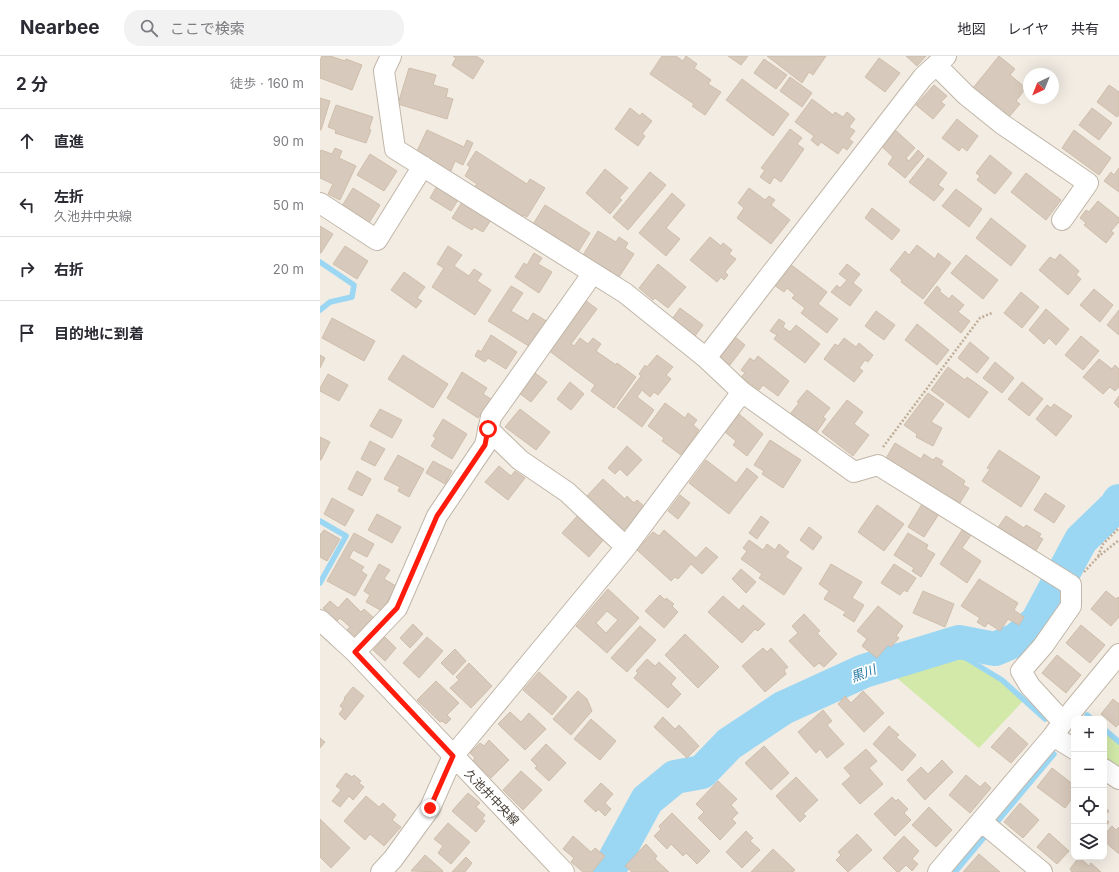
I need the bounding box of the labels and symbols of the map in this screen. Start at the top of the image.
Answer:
north arrow [1023,68,1059,104]
route start [479,420,497,438]
water label: 黒川 [848,660,880,685]
street label: 久池井中央線 [462,766,522,828]
route end [421,799,439,817]

